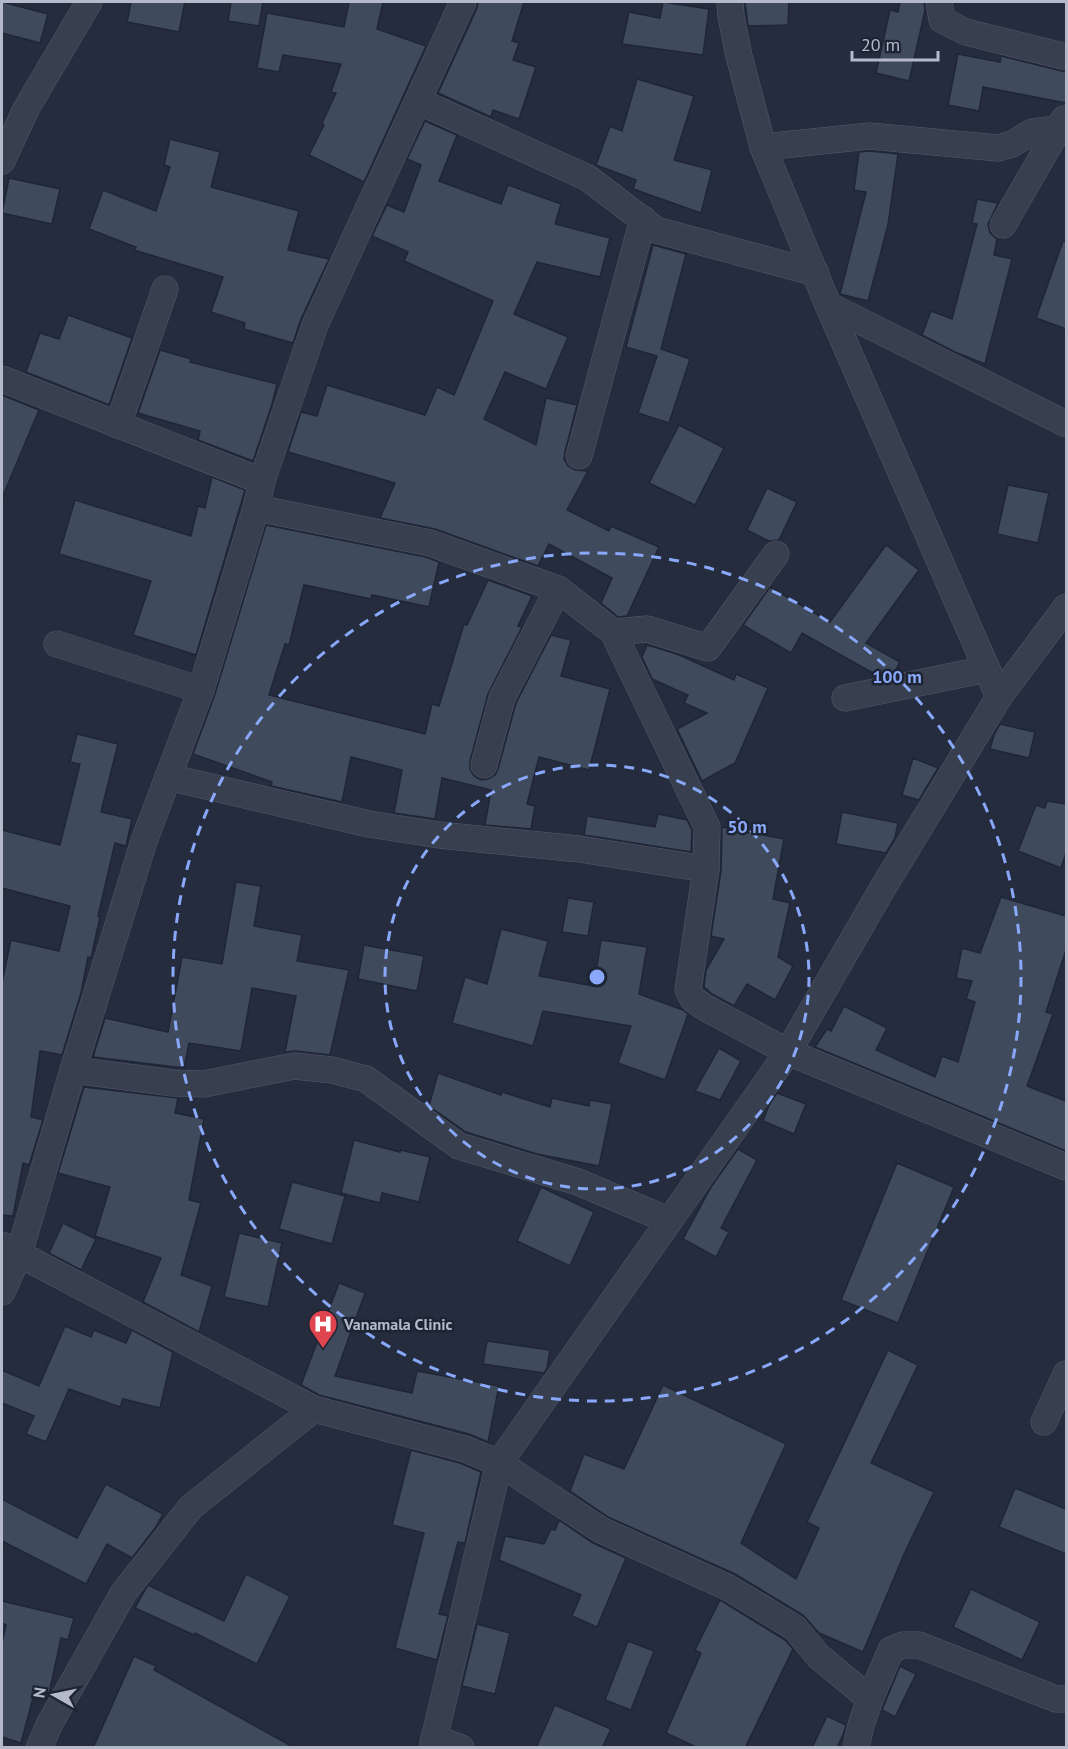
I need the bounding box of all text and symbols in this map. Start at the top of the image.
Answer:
scale bar [852,24,938,62]
text: 20 m [861,33,900,56]
text: 100 m [872,665,922,688]
text: 50 m [727,815,767,838]
centre of rings [587,967,607,987]
hospital icon: Vanamala Clinic [307,1308,339,1350]
place label: Vanamala Clinic [343,1314,453,1334]
north arrow [24,1665,84,1725]
text: N [28,1686,50,1699]

